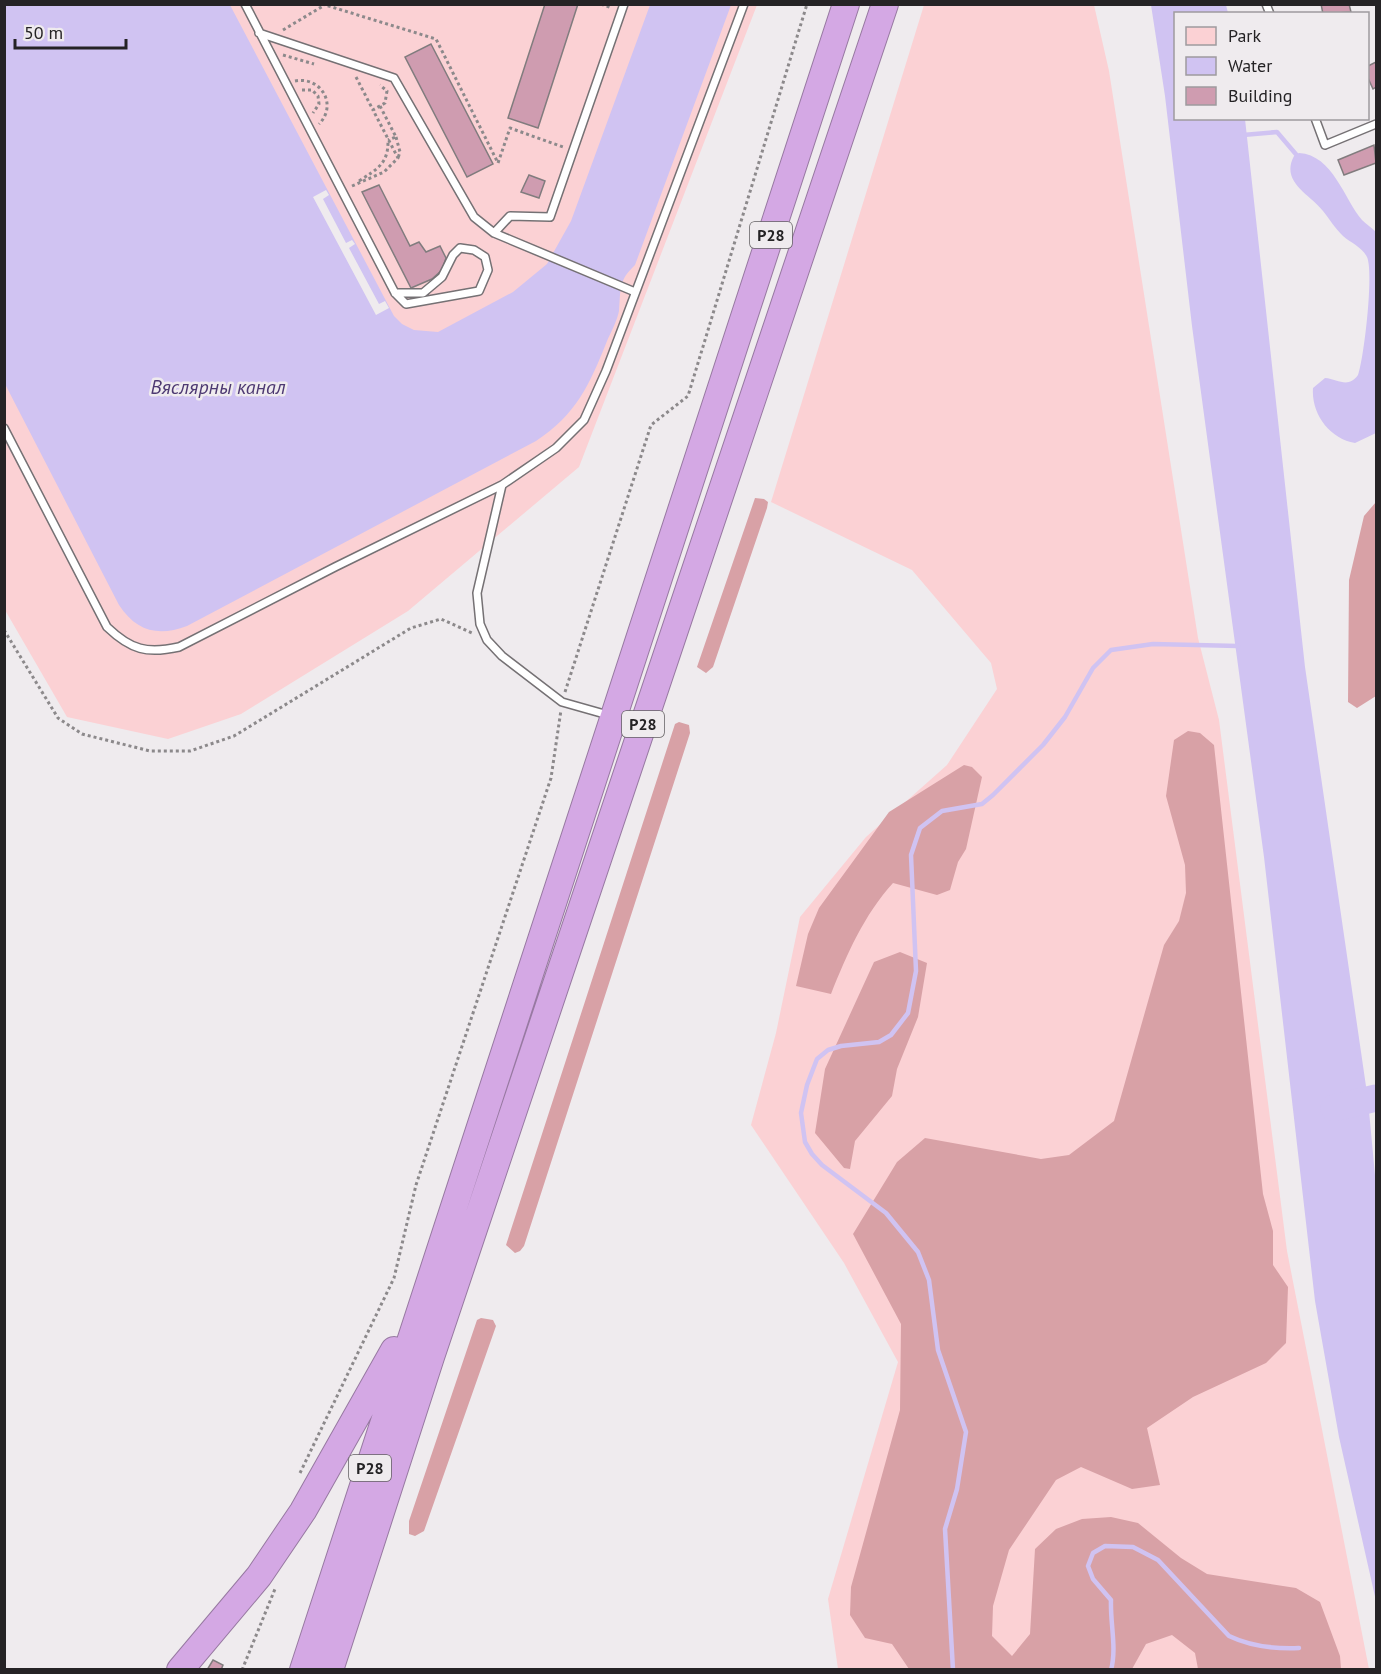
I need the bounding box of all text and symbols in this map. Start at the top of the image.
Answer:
scale bar [15,12,126,50]
legend [1174,12,1369,120]
text: 50 m [24,21,63,44]
text: Park [1228,24,1261,47]
text: Water [1228,54,1272,77]
text: Building [1228,84,1292,107]
road number: Р28 [750,222,792,248]
water label: Вяслярны канал [150,374,286,400]
road number: Р28 [622,711,664,737]
road number: Р28 [349,1455,391,1481]

